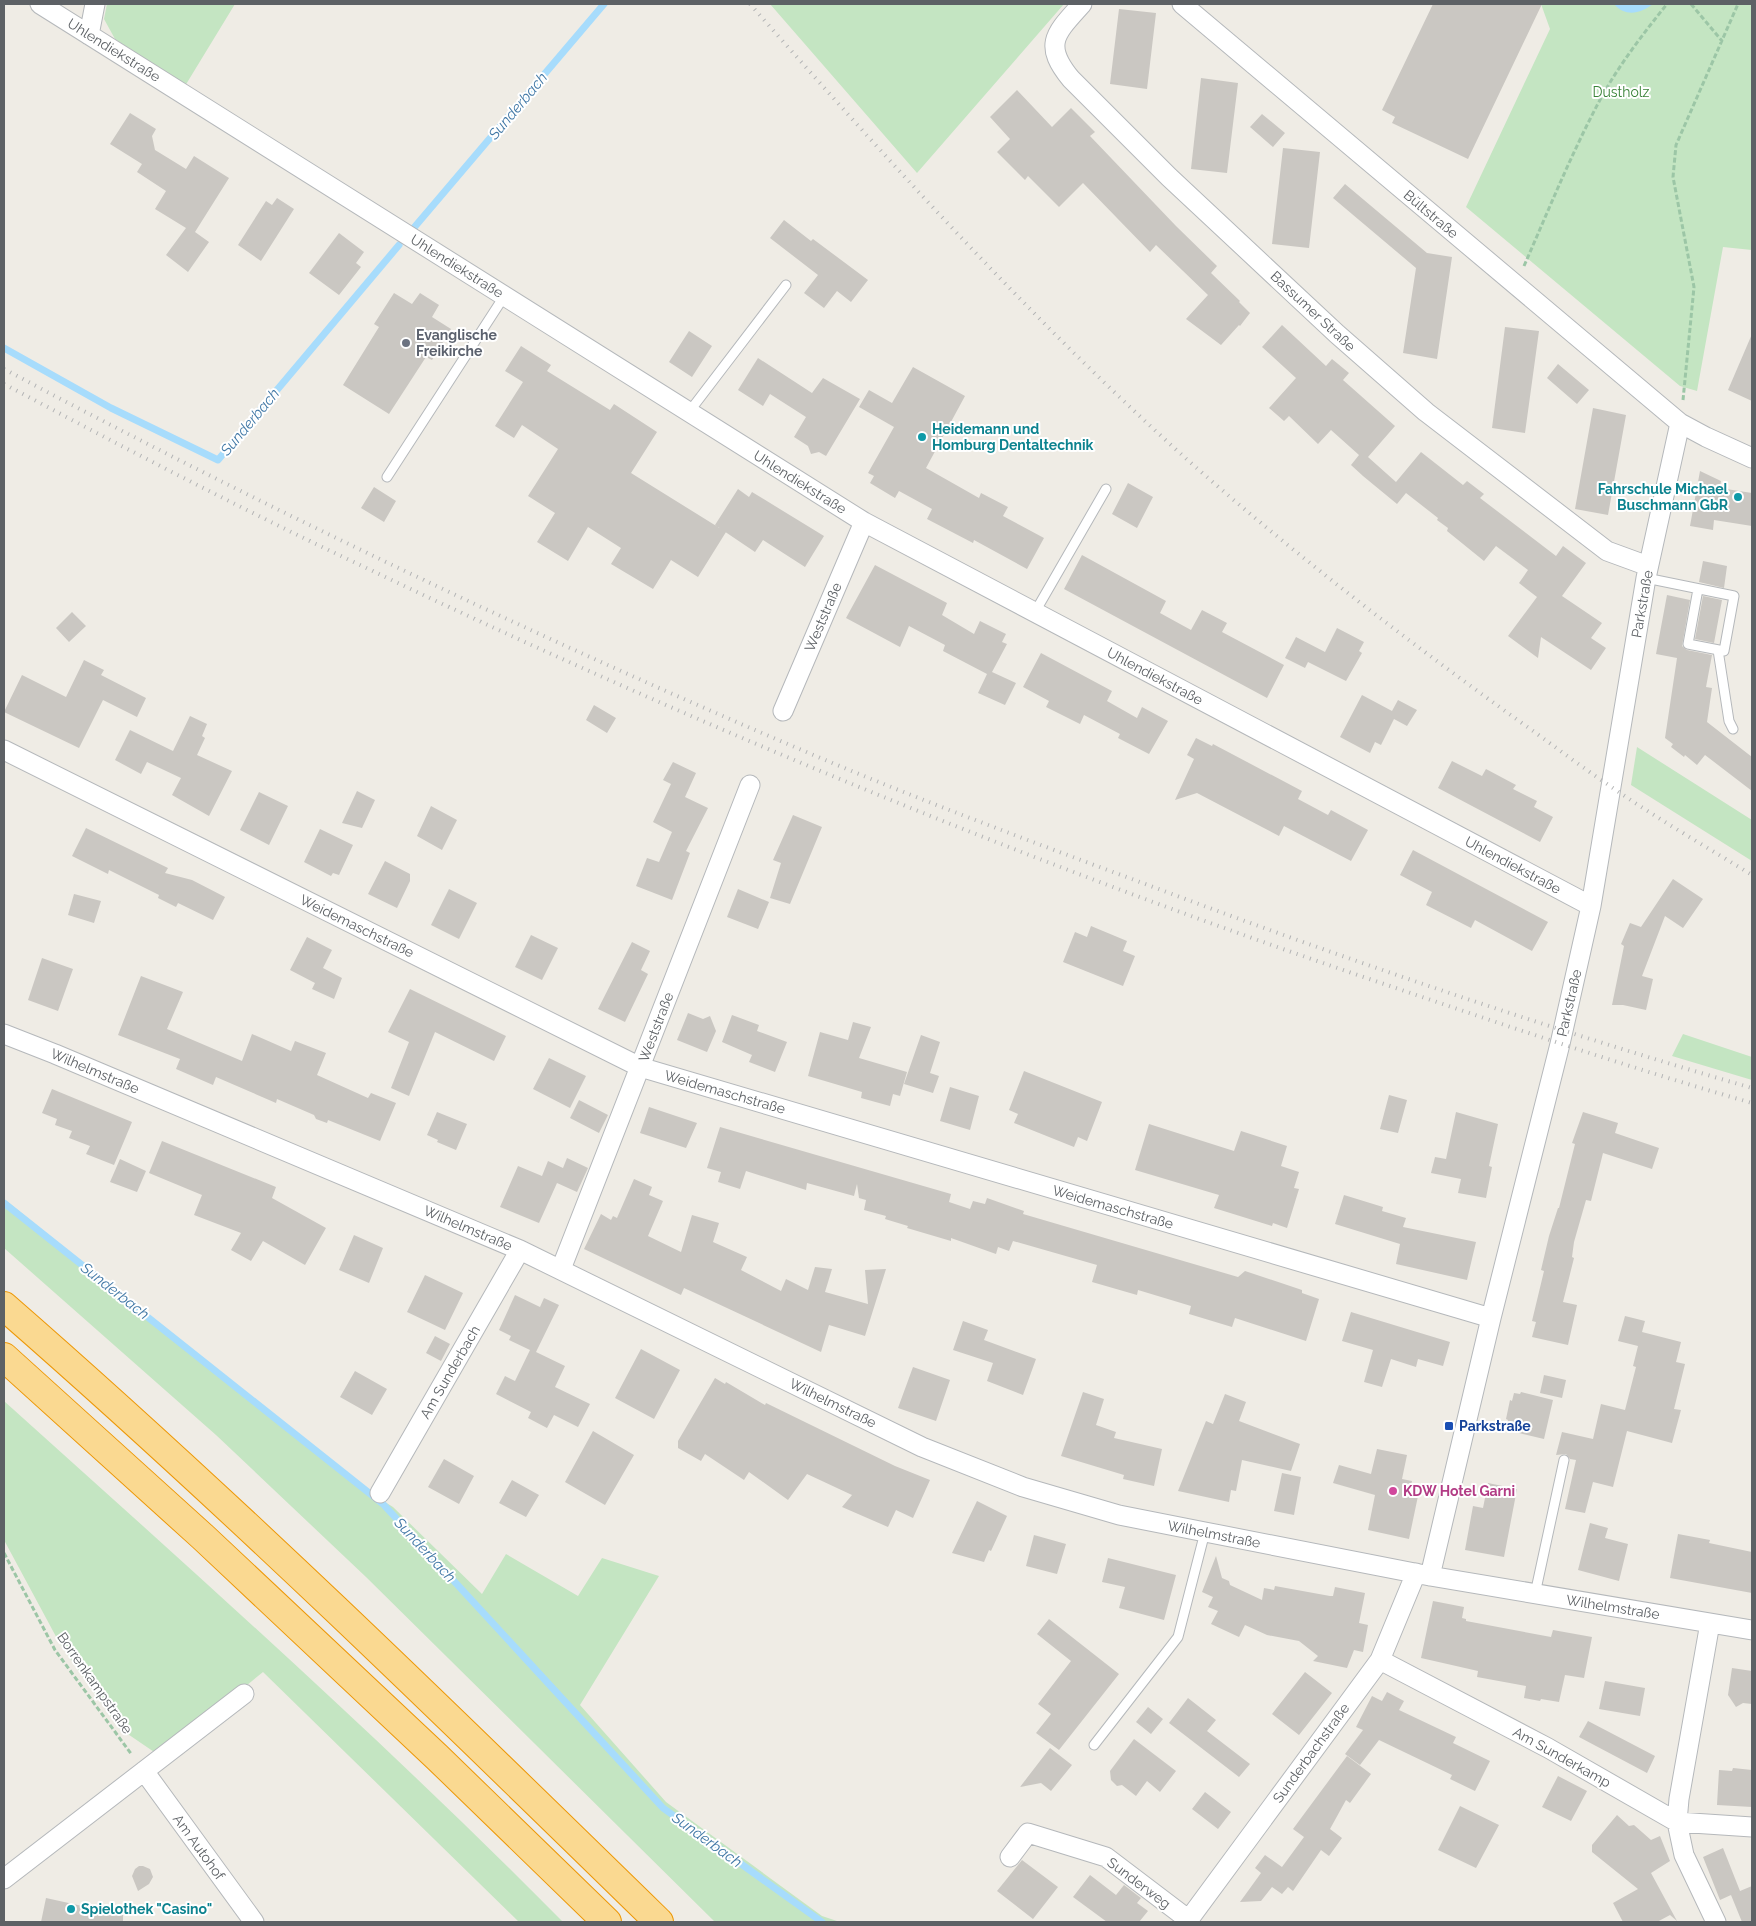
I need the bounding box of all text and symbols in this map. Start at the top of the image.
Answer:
street label: Uhlendiekstraße [65,15,163,85]
water label: Sunderbach [484,69,551,144]
park label: Dustholz [1593,84,1650,100]
street label: Bültstraße [1401,187,1461,241]
street label: Uhlendiekstraße [408,231,506,301]
street label: Bassumer Straße [1267,268,1359,354]
place label: Evanglische Freikirche [416,327,497,359]
marker: Evanglische Freikirche [400,337,412,349]
water label: Sunderbach [216,385,283,460]
place label: Heidemann und Homburg Dentaltechnik [932,421,1094,453]
marker: Heidemann und Homburg Dentaltechnik [916,431,928,443]
street label: Uhlendiekstraße [751,447,849,517]
place label: Fahrschule Michael Buschmann GbR [1598,481,1729,513]
marker: Fahrschule Michael Buschmann GbR [1732,491,1744,503]
street label: Parkstraße [1628,569,1656,639]
street label: Weststraße [801,580,845,654]
street label: Uhlendiekstraße [1104,644,1206,708]
street label: Uhlendiekstraße [1462,833,1564,897]
street label: Weidemaschstraße [297,891,417,961]
street label: Parkstraße [1554,968,1584,1038]
street label: Weststraße [635,990,677,1064]
street label: Wilhelmstraße [48,1045,142,1097]
street label: Weidemaschstraße [663,1067,787,1117]
street label: Weidemaschstraße [1051,1182,1175,1232]
street label: Wilhelmstraße [421,1202,515,1254]
water label: Sunderbach [76,1258,153,1323]
street label: Am Sunderbach [417,1323,483,1421]
street label: Wilhelmstraße [787,1375,879,1431]
place label: Parkstraße [1459,1418,1531,1434]
marker: Parkstraße [1443,1420,1455,1432]
place label: KDW Hotel Garni [1403,1483,1515,1499]
marker: KDW Hotel Garni [1387,1485,1399,1497]
water label: Sunderbach [390,1513,460,1586]
street label: Wilhelmstraße [1166,1517,1262,1551]
street label: Wilhelmstraße [1565,1592,1661,1622]
street label: Borrenkampstraße [54,1629,136,1737]
street label: Sunderbachstraße [1270,1700,1352,1806]
street label: Am Sunderkamp [1510,1724,1614,1791]
water label: Sunderbach [668,1808,745,1871]
street label: Am Autohof [170,1811,229,1884]
street label: Sunderweg [1104,1854,1174,1912]
place label: Spielothek "Casino" [81,1901,212,1917]
marker: Spielothek "Casino" [65,1903,77,1915]

